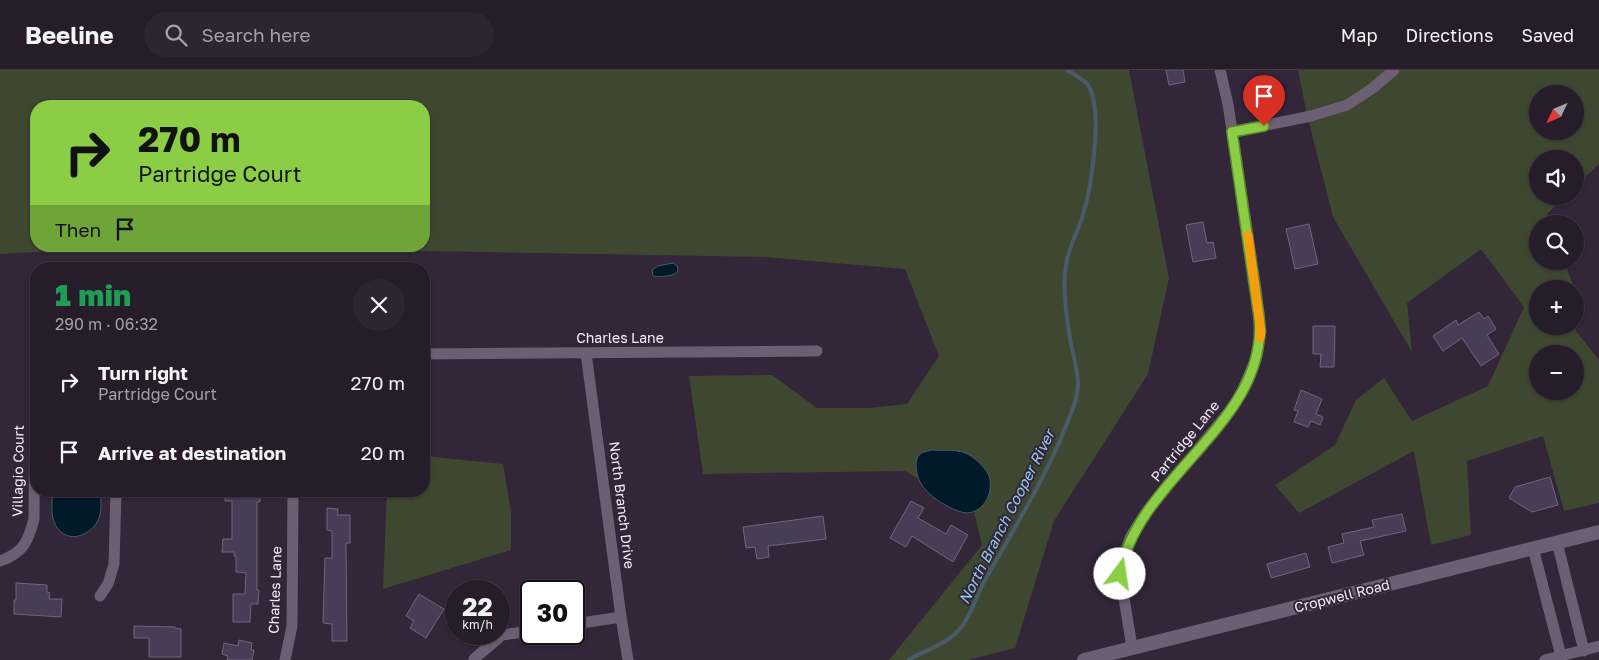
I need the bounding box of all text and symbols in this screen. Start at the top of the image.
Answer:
search box [144,12,494,57]
text: Beeline [25,20,114,49]
icon: search [162,21,190,49]
text: Search here [202,23,310,46]
text: Map [1341,24,1377,46]
text: Directions [1405,24,1493,46]
text: Saved [1521,24,1574,46]
pin [1243,75,1285,126]
icon: arrive [1250,82,1278,110]
north arrow [1529,85,1584,140]
map controls [1529,85,1584,400]
text: 270 m [138,118,241,160]
icon: right [55,120,120,185]
button: sound [1529,150,1584,205]
text: Partridge Court [138,160,302,187]
icon: arrive [111,215,139,243]
button: search [1529,215,1584,270]
text: Then [55,218,101,241]
text: 1 min [55,277,131,313]
button: close [353,279,405,331]
button: + [1529,280,1584,335]
text: 290 m · 06:32 [55,314,158,334]
street label: Charles Lane [576,329,664,346]
button: − [1529,345,1584,400]
text: Turn right [98,361,188,384]
icon: right [55,368,83,396]
text: 270 m [351,371,405,394]
text: Partridge Court [98,384,217,404]
street label: Partridge Lane [1147,397,1222,485]
street label: Villagio Court [8,425,27,517]
water label: North Branch Cooper River [954,425,1059,606]
icon: arrive [55,438,83,466]
street label: North Branch Drive [606,440,639,570]
text: Arrive at destination [98,441,286,464]
text: 20 m [361,441,405,464]
street label: Charles Lane [264,546,285,634]
position arrow [1093,547,1145,599]
street label: Cropwell Road [1292,575,1391,616]
speed limit sign: 30 [520,580,585,645]
text: 22 [462,591,493,622]
text: km/h [462,617,493,632]

